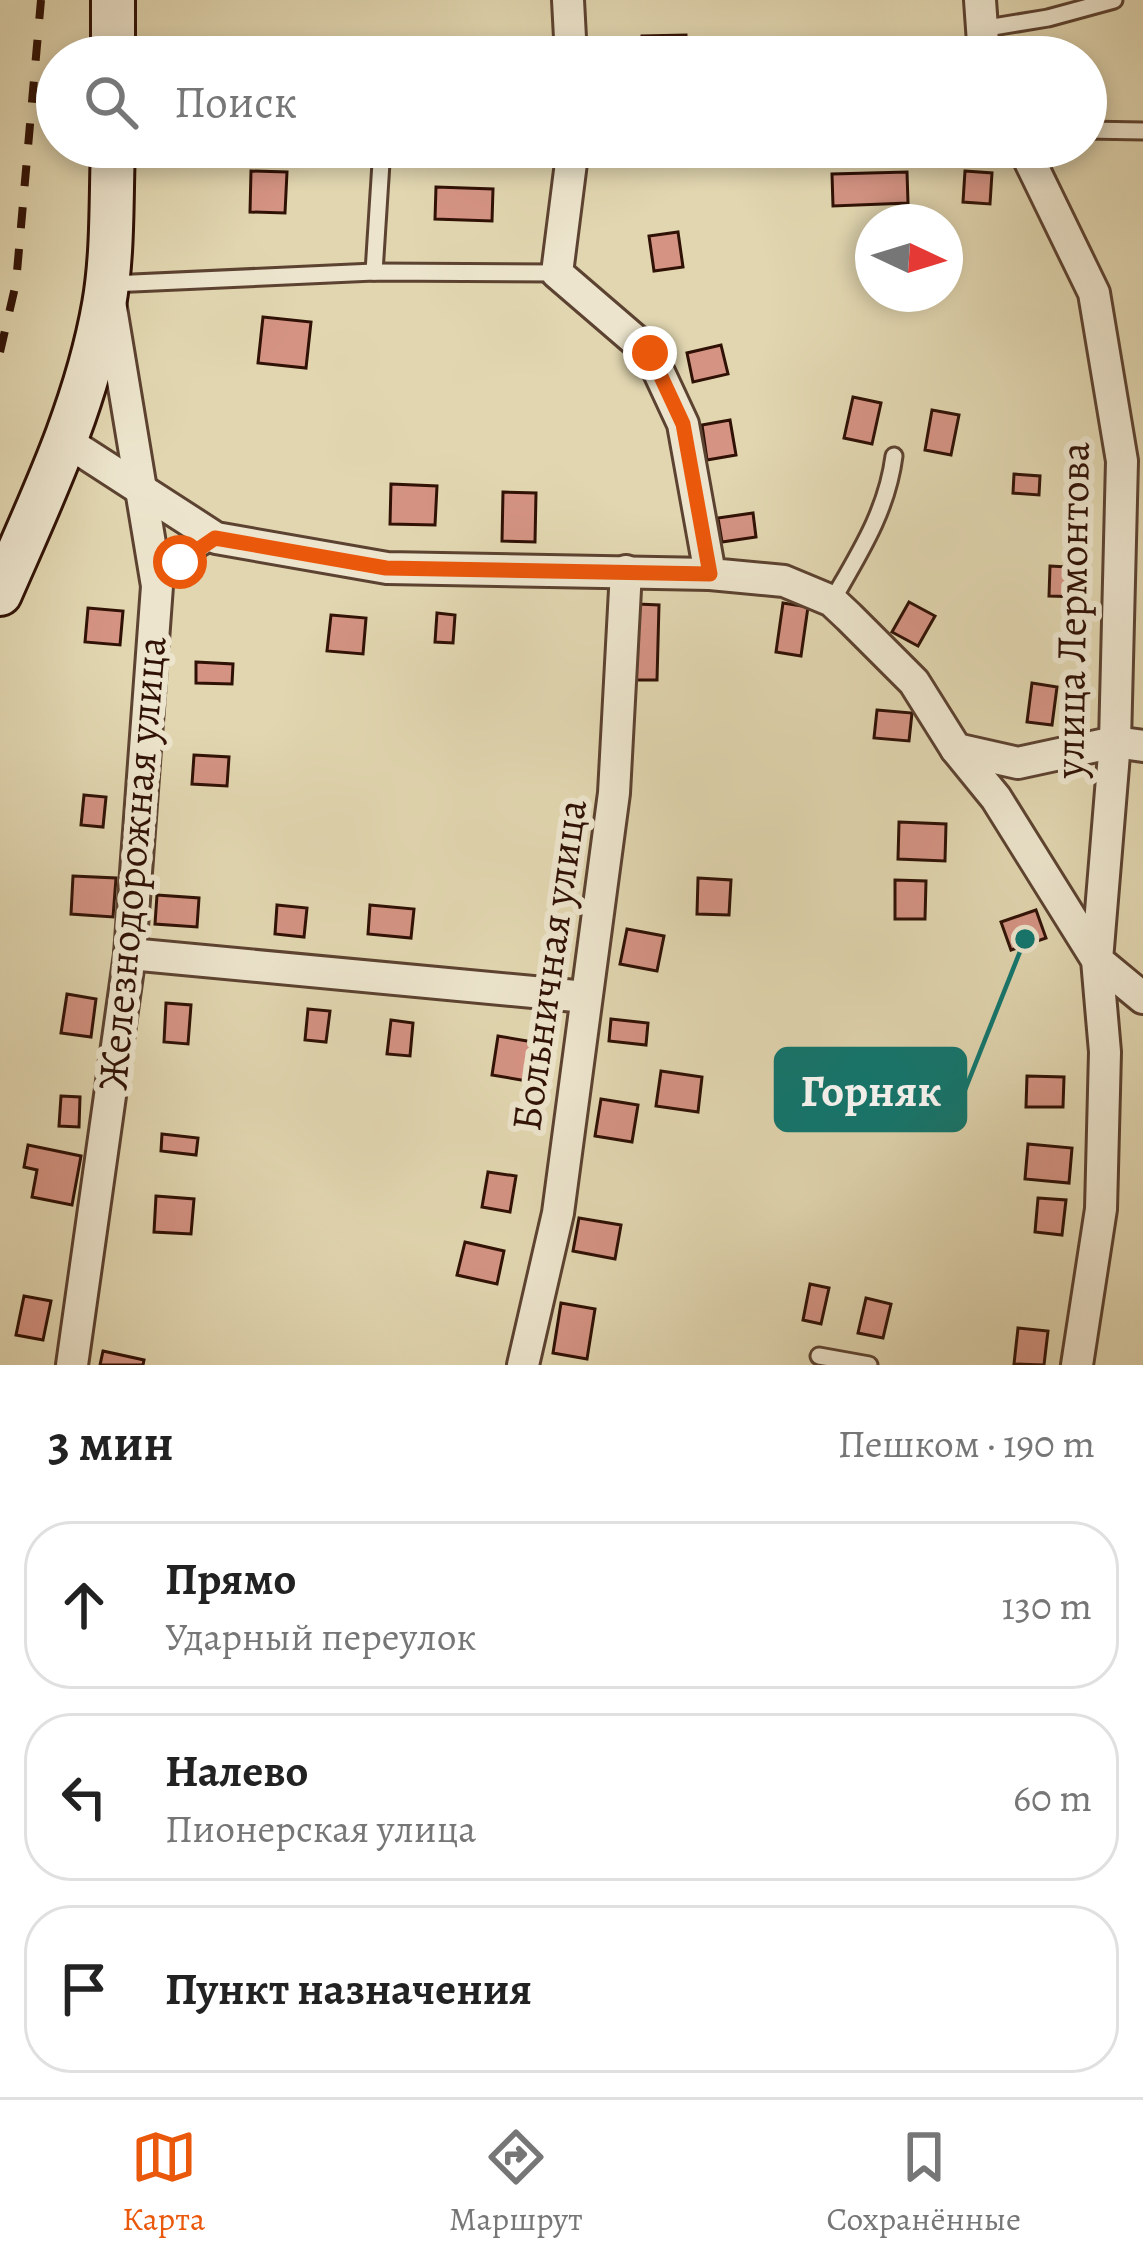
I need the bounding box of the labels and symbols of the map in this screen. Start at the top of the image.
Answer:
north arrow [855,204,963,312]
route end [623,326,677,380]
street label: улица Лермонтова [1040,441,1103,780]
route start [153,535,207,589]
street label: Железнодорожная улица [83,633,180,1092]
street label: Больничная улица [497,795,600,1135]
callout: Горняк [776,1049,965,1130]
text: Горняк [800,1060,942,1122]

